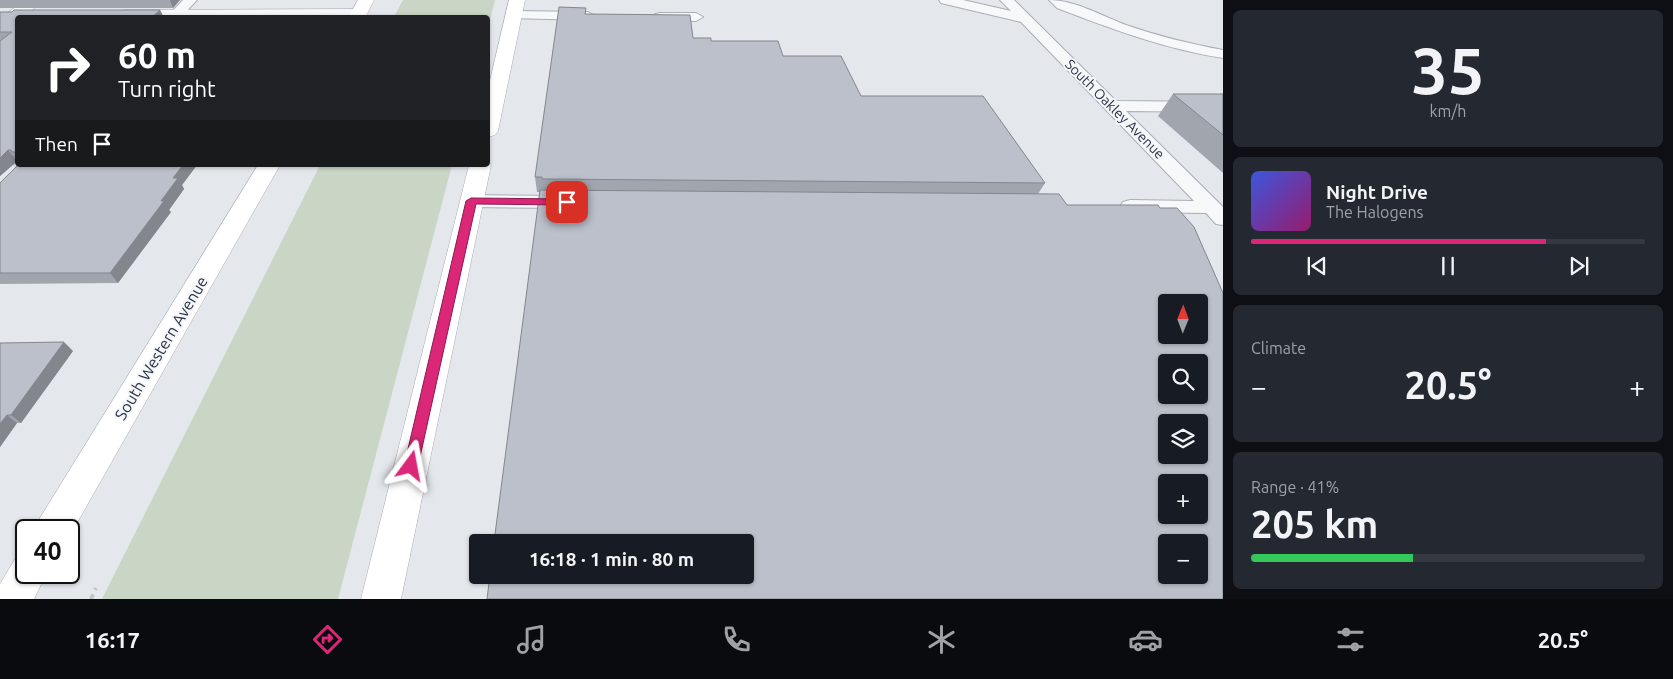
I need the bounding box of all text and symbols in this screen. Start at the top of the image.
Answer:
text: 35 [1411,33,1485,106]
icon: right [35,35,100,100]
text: 60 m [118,35,196,75]
street label: South Oakley Avenue [1062,56,1168,162]
text: Turn right [118,76,216,101]
text: km/h [1430,102,1466,120]
icon: arrive [88,130,116,158]
text: Then [35,133,78,155]
pin [546,181,588,223]
text: Night Drive [1326,181,1428,203]
icon: arrive [553,188,581,216]
text: The Halogens [1326,203,1424,221]
icon: previous [1303,252,1331,280]
icon: pause [1434,252,1462,280]
icon: next [1565,252,1593,280]
street label: South Western Avenue [111,273,211,423]
north arrow [1158,294,1208,344]
map controls [1158,294,1208,584]
text: Climate [1251,339,1306,357]
button: search [1158,354,1208,404]
text: 20.5° [1404,364,1492,406]
text: − [1251,371,1267,402]
text: + [1629,371,1645,402]
button: layers [1158,414,1208,464]
position arrow [384,439,436,491]
button: + [1158,474,1208,524]
text: Range · 41% [1251,478,1339,496]
text: 205 km [1251,503,1378,545]
speed limit sign: 40 [15,519,80,584]
button: − [1158,534,1208,584]
text: 16:18 · 1 min · 80 m [529,548,694,570]
icon: directions [310,622,345,657]
icon: music [514,622,549,657]
icon: phone [719,622,754,657]
icon: climate [924,622,959,657]
icon: car [1128,622,1163,657]
icon: filters [1333,622,1368,657]
text: 16:17 [85,627,140,652]
text: 20.5° [1538,627,1588,652]

